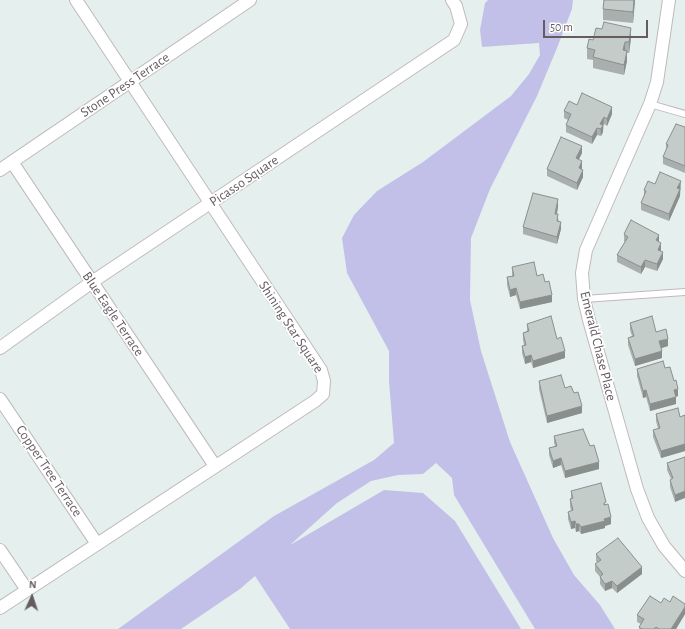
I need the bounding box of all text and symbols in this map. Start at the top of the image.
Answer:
scale bar [545,12,650,38]
text: 50 m [550,21,573,33]
street label: Stone Press Terrace [77,49,173,121]
street label: Picasso Square [206,152,282,210]
street label: Blue Eagle Terrace [79,269,147,359]
street label: Shining Star Square [255,278,327,376]
street label: Emerald Chase Place [576,290,620,402]
street label: Copper Tree Terrace [12,422,86,520]
north arrow [12,577,52,617]
text: N [29,579,37,590]

